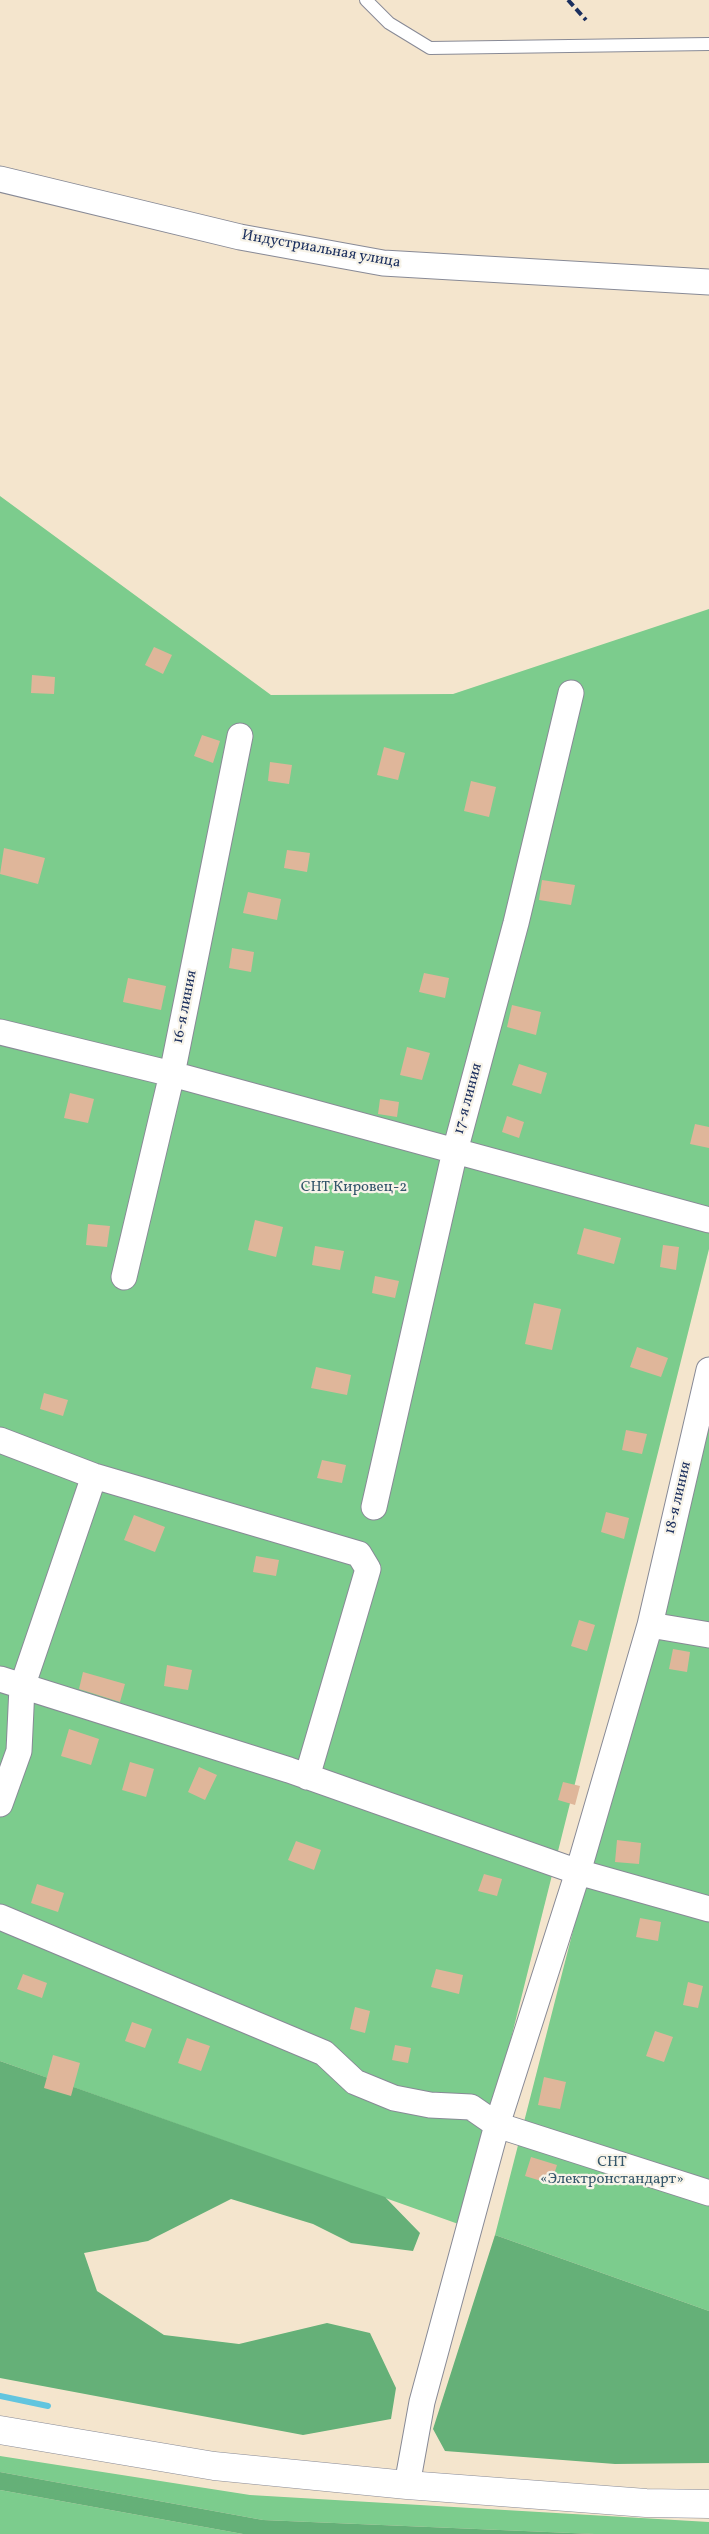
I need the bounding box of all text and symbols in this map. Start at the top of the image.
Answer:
street label: Индустриальная улица [240,227,402,273]
street label: 16-я линия [170,969,202,1045]
street label: 17-я линия [451,1061,487,1137]
park label: СНТ Кировец-2 [301,1179,407,1197]
street label: 18-я линия [662,1460,696,1536]
park label: СНТ «Электронстандарт» [540,2154,684,2189]

